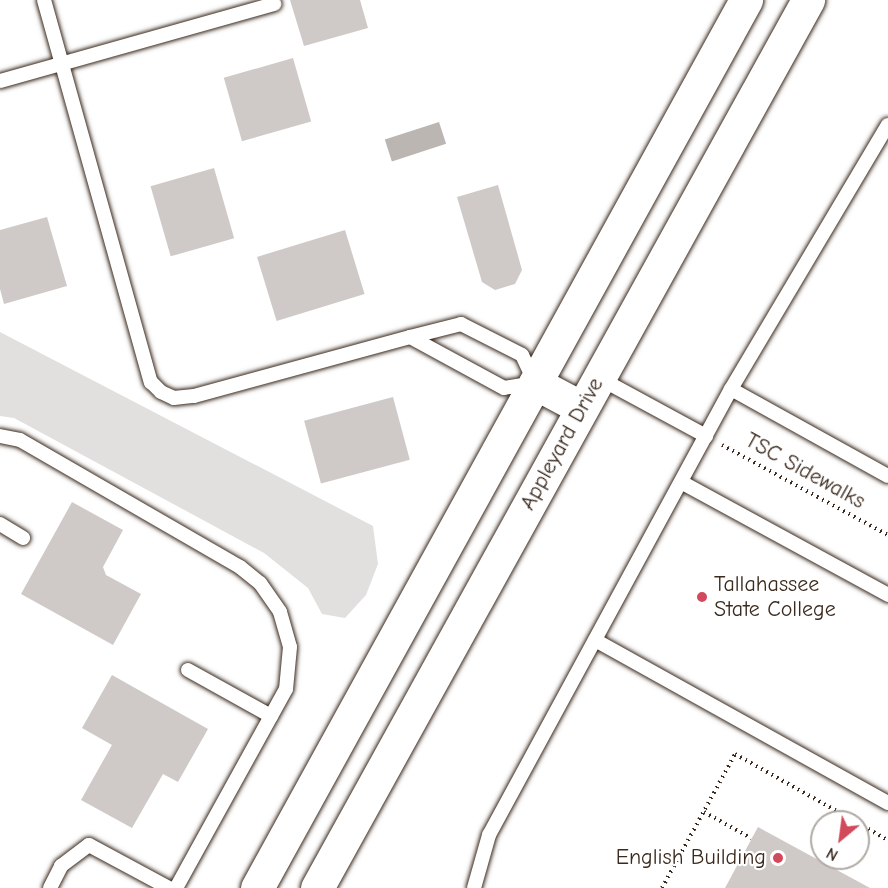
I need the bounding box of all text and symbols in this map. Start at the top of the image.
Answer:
street label: Appleyard Drive [515,373,609,515]
street label: TSC Sidewalks [740,427,870,515]
place label: Tallahassee State College [714,571,836,622]
marker: Tallahassee State College [695,590,709,604]
north arrow [810,810,870,870]
text: N [823,844,841,864]
place label: English Building [616,845,766,871]
marker: English Building [771,851,785,865]

